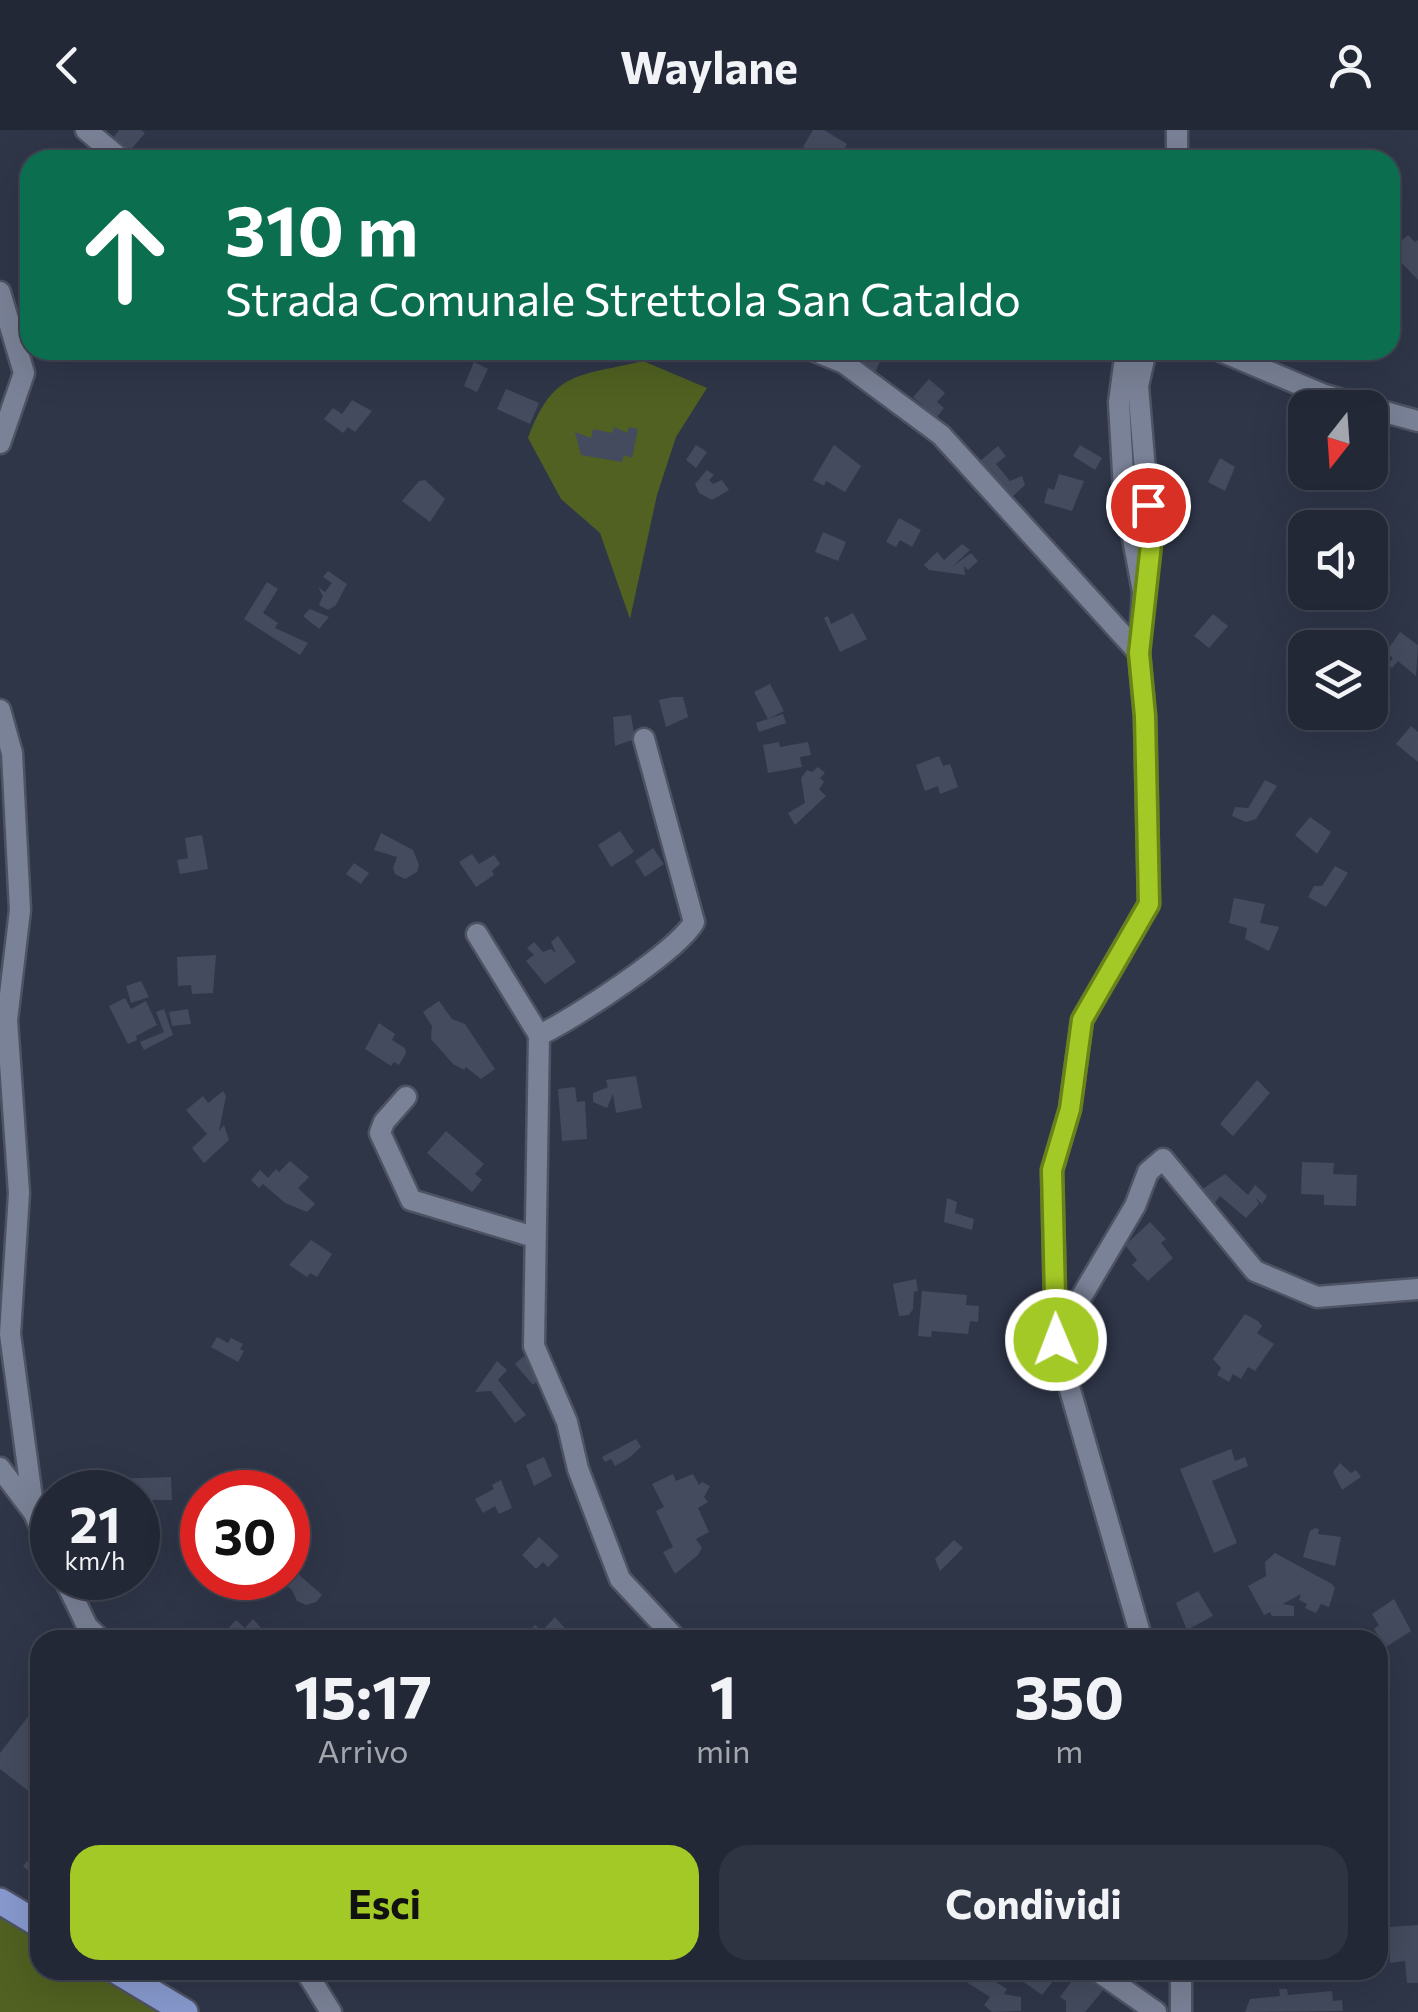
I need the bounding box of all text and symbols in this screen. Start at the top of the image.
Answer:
icon: back [40,38,95,93]
text: Waylane [620,38,798,93]
icon: person [1323,38,1378,93]
text: 310 m [225,185,418,270]
icon: ahead [60,190,190,320]
text: Strada Comunale Strettola San Cataldo [225,270,1021,325]
north arrow [1288,390,1388,490]
map controls [1288,390,1388,730]
pin [1106,463,1191,548]
icon: arrive [1121,478,1176,533]
button: sound [1288,510,1388,610]
button: layers [1288,630,1388,730]
position arrow [1004,1288,1108,1392]
speed limit sign: 30 [180,1470,310,1600]
text: 21 [69,1492,121,1553]
text: km/h [65,1545,125,1575]
text: 15:17 [294,1658,432,1731]
text: 1 [710,1658,737,1731]
text: 350 [1014,1658,1124,1731]
text: Arrivo [318,1730,408,1770]
text: min [696,1730,750,1770]
text: m [1055,1730,1083,1770]
button: Esci [70,1845,699,1960]
button: Condividi [719,1845,1348,1960]

